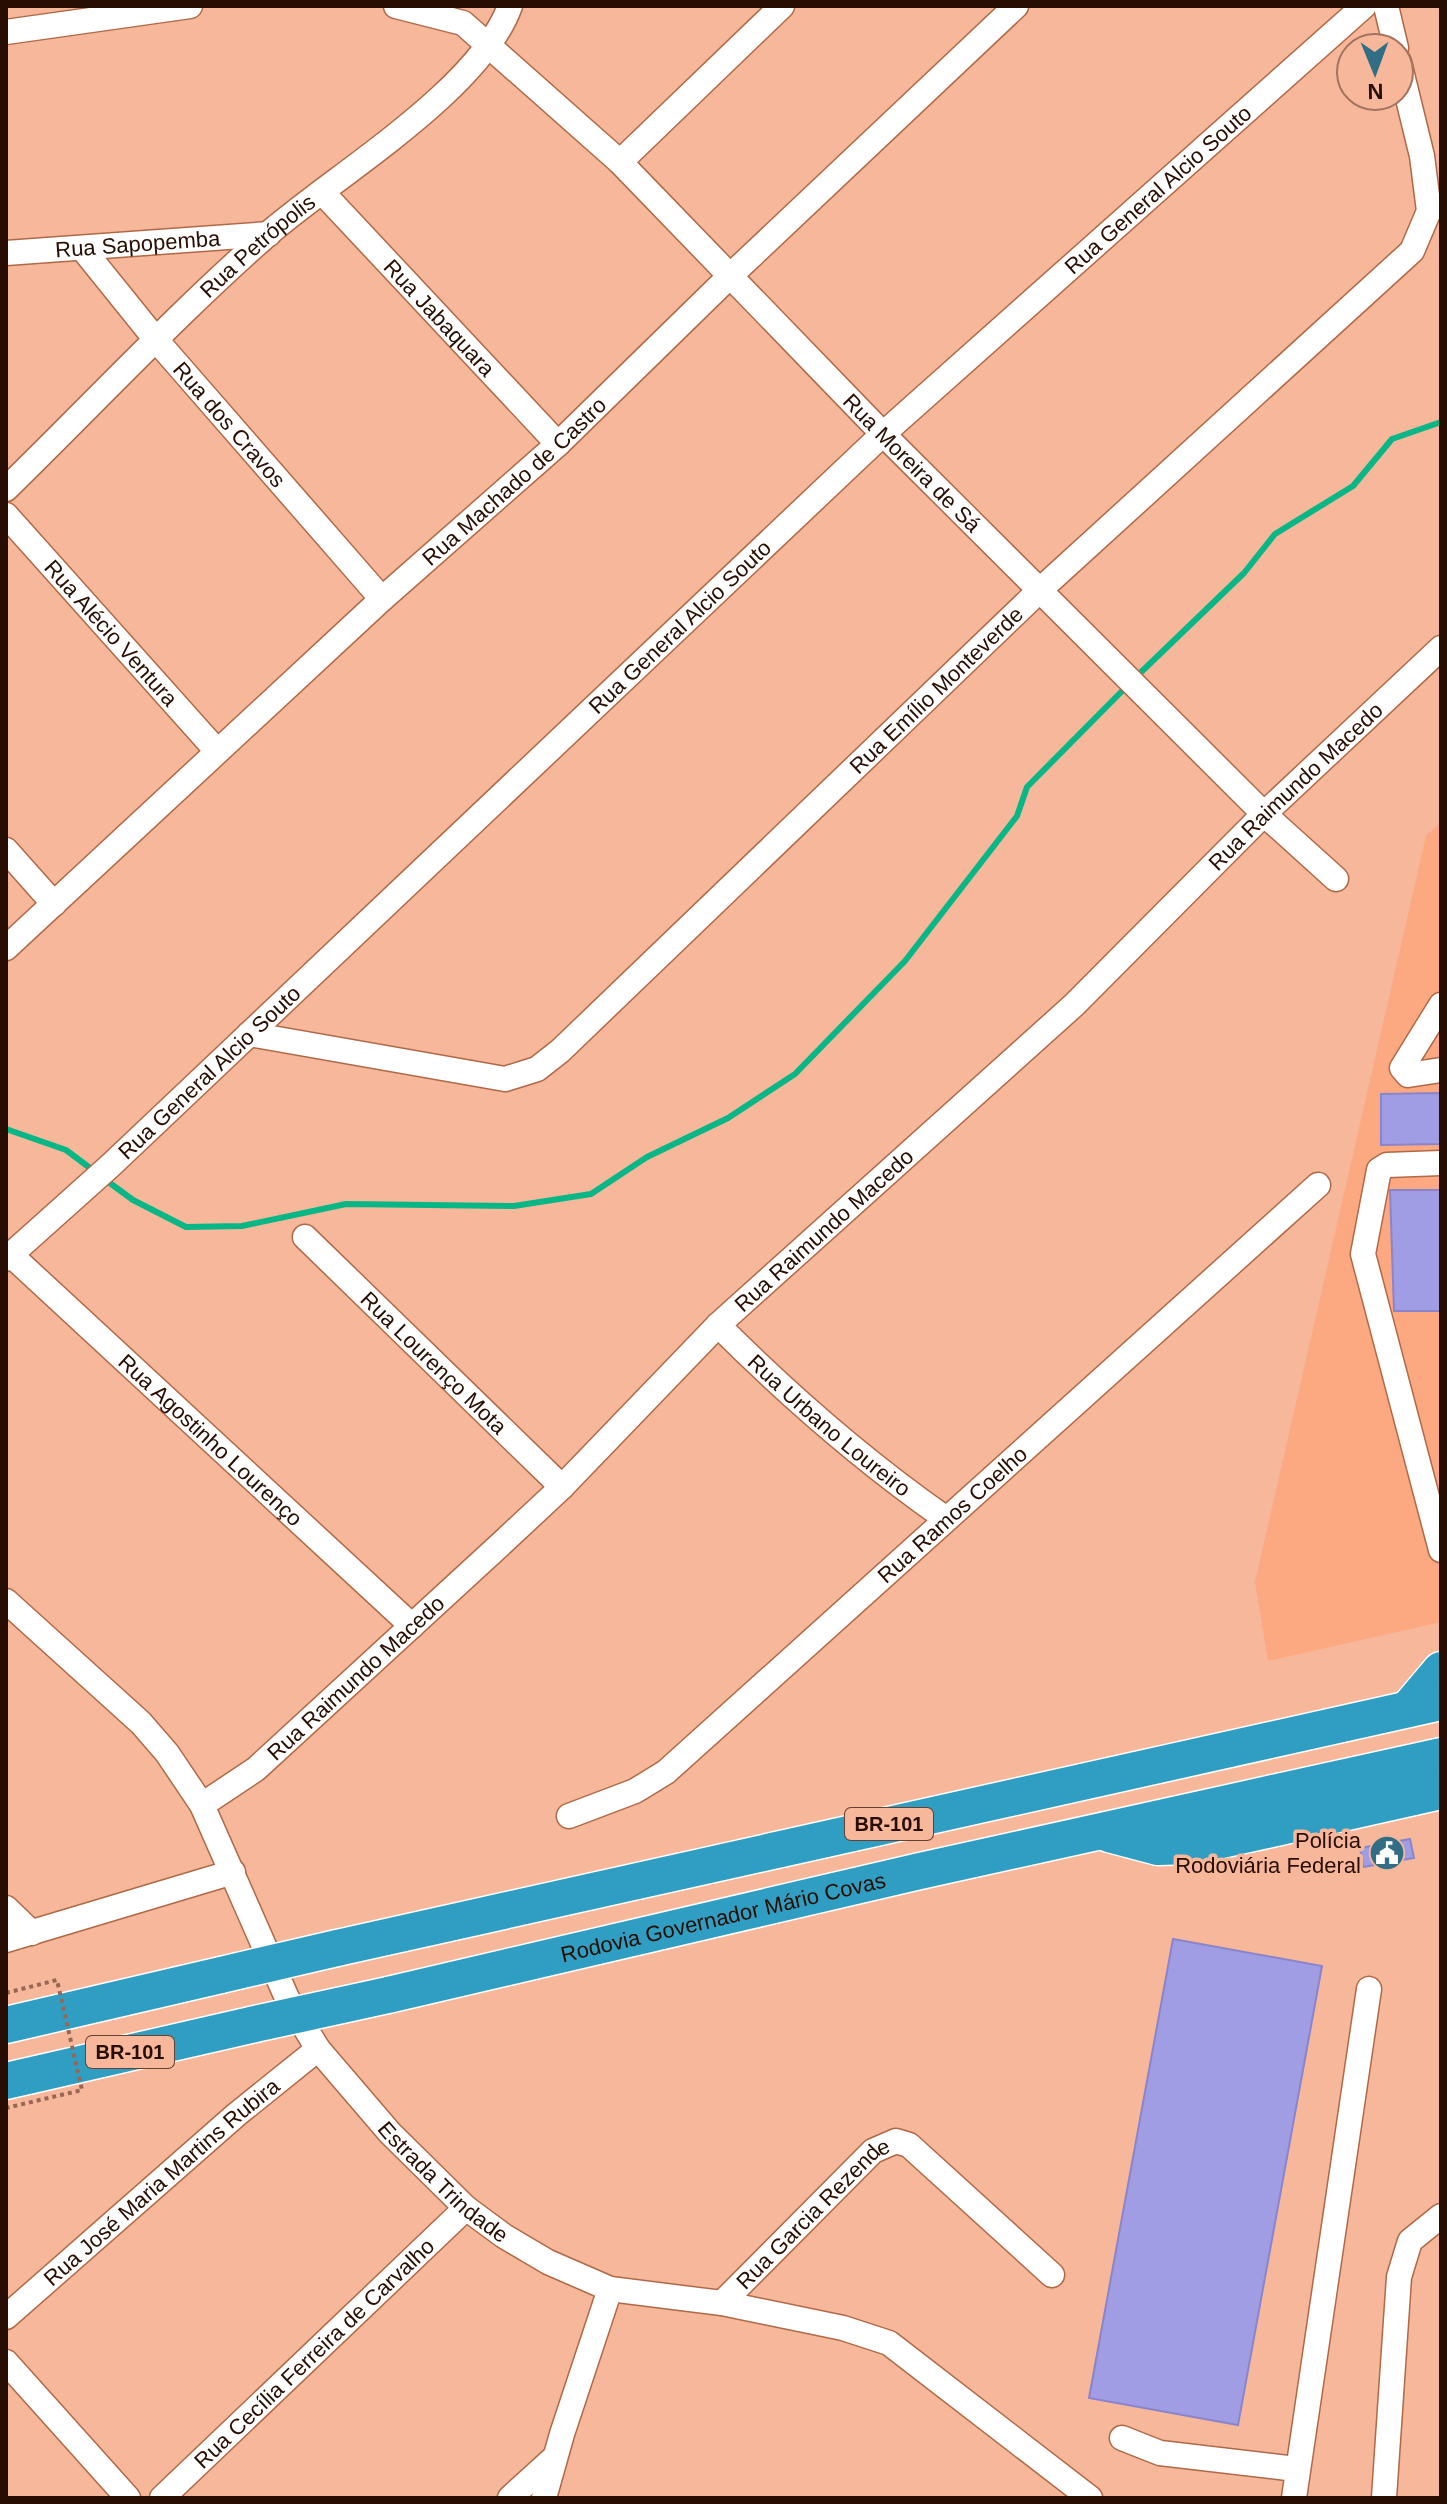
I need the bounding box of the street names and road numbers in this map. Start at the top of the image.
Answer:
street label: Rua General Alcio Souto [1059,100,1256,279]
street label: Rua Petrópolis [195,189,320,302]
street label: Rua Sapopemba [54,225,222,262]
street label: Rua Jabaquara [379,254,501,382]
street label: Rua dos Cravos [168,357,291,492]
street label: Rua Moreira de Sá [838,388,987,537]
street label: Rua Machado de Castro [417,392,611,570]
street label: Rua General Alcio Souto [583,535,776,719]
street label: Rua Alécio Ventura [40,555,184,711]
street label: Rua Emílio Monteverde [844,601,1028,779]
street label: Rua Raimundo Macedo [1203,697,1388,875]
street label: Rua General Alcio Souto [113,980,305,1164]
street label: Rua Raimundo Macedo [729,1143,918,1317]
street label: Rua Lourenço Mota [356,1286,513,1439]
street label: Rua Agostinho Lourenço [114,1349,308,1531]
street label: Rua Urbano Loureiro [743,1349,916,1501]
street label: Rua Ramos Coelho [872,1441,1032,1588]
street label: Rua Raimundo Macedo [262,1590,449,1765]
road number: BR-101 [845,1808,933,1840]
street label: Rodovia Governador Mário Covas [558,1867,888,1967]
road number: BR-101 [86,2036,174,2068]
street label: Rua José Maria Martins Rubira [39,2072,285,2291]
street label: Estrada Trindade [373,2116,513,2247]
street label: Rua Garcia Rezende [731,2133,893,2294]
street label: Rua Cecília Ferreira de Carvalho [189,2233,439,2473]

